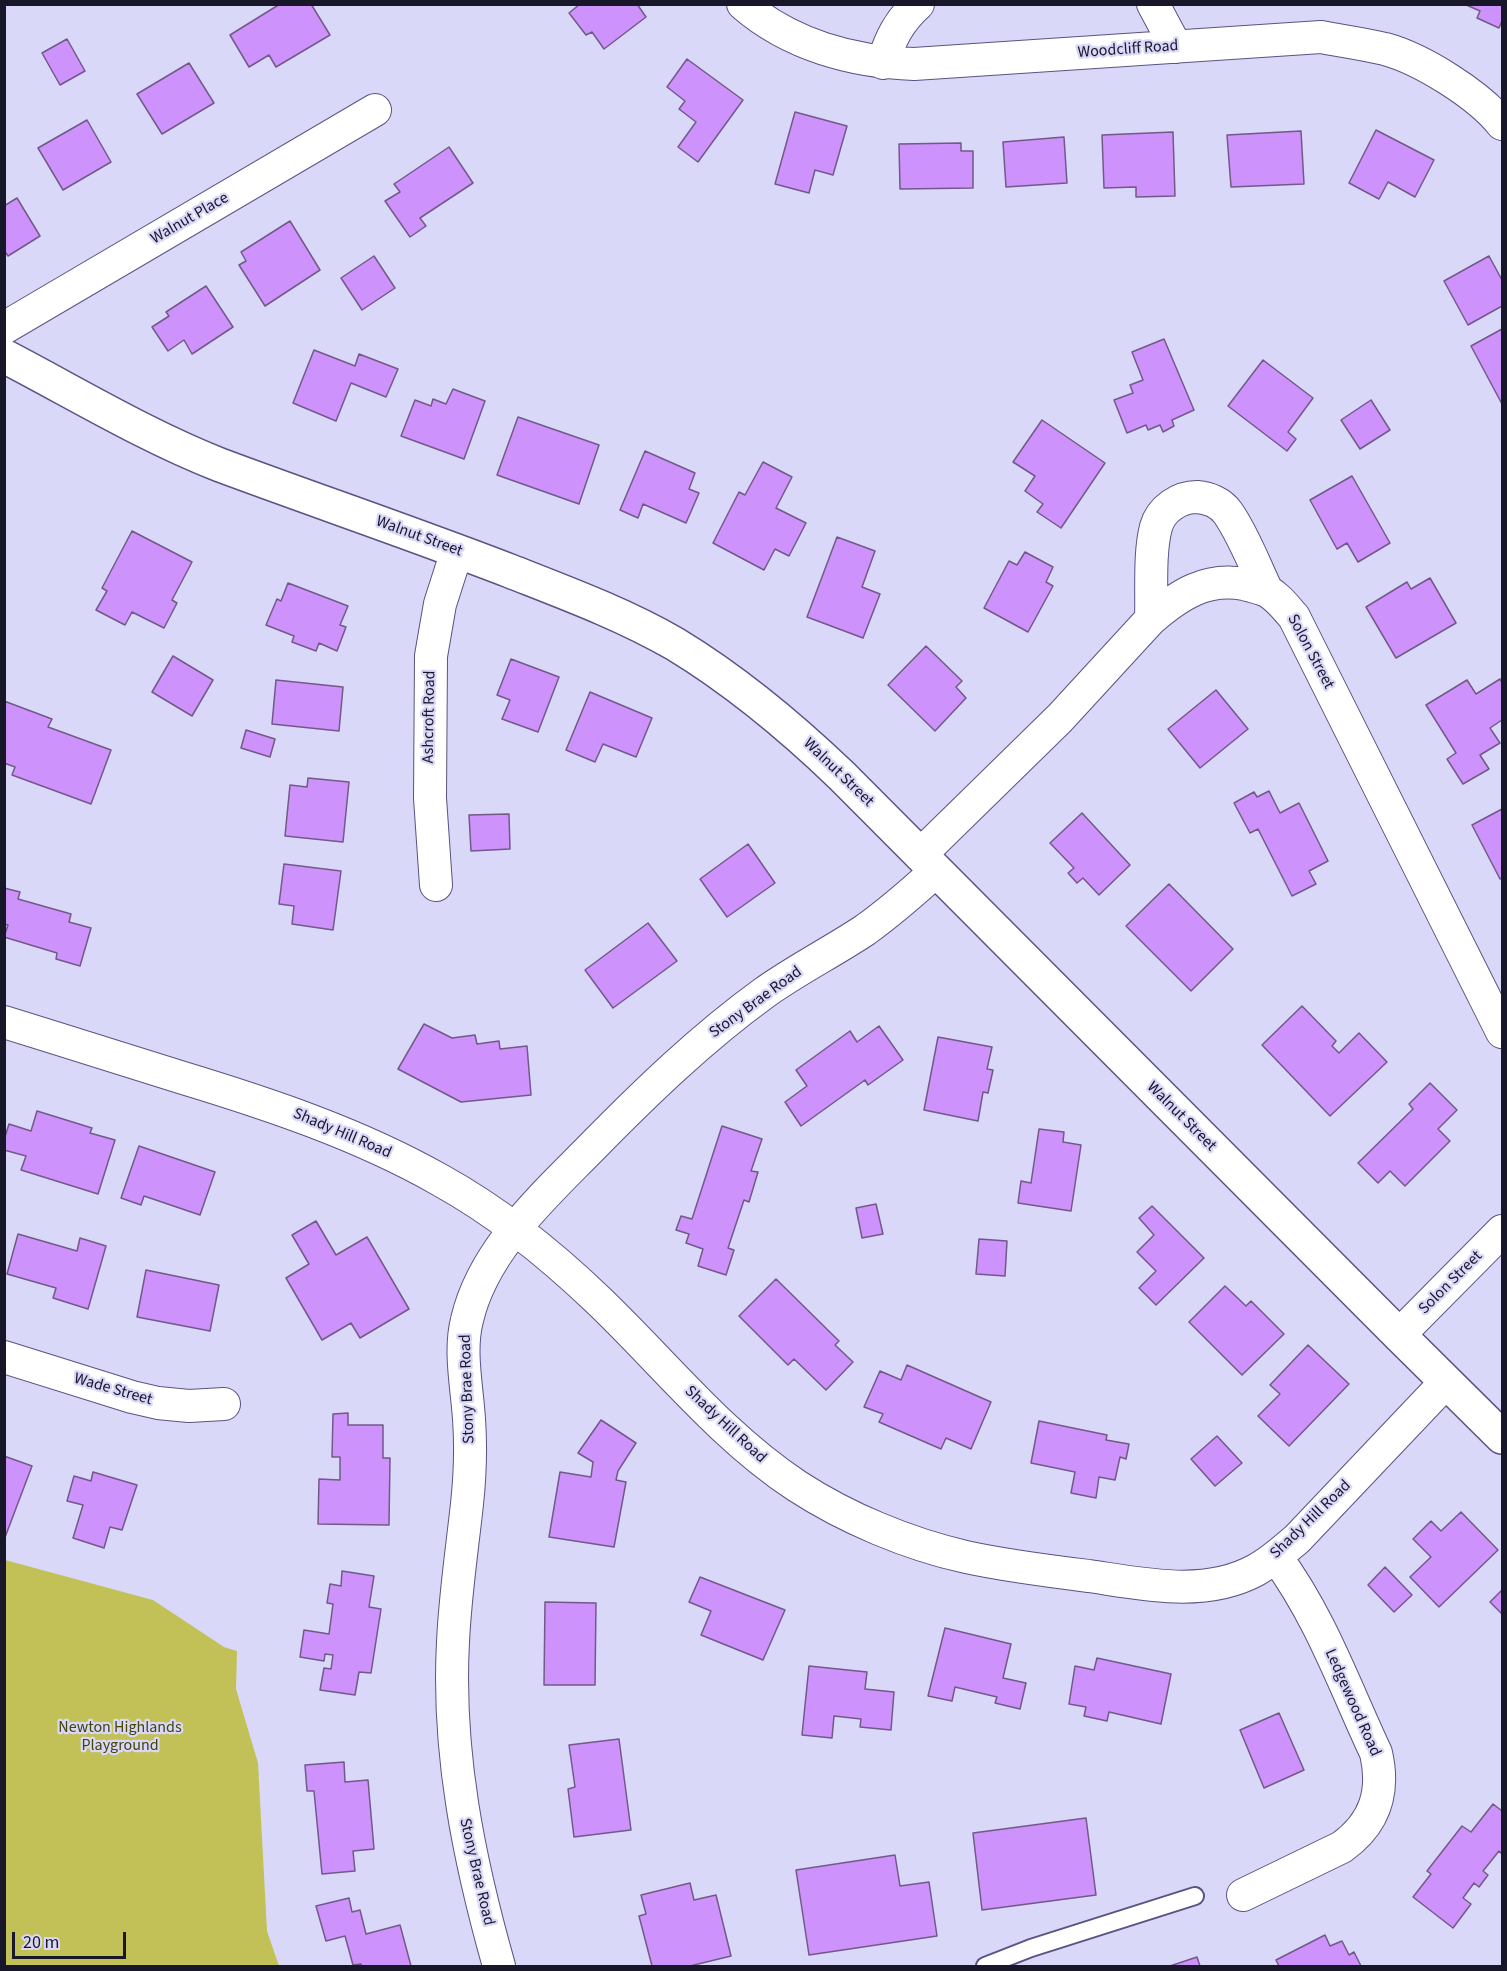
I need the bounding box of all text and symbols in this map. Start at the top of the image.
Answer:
street label: Woodcliff Road [1077,37,1179,63]
street label: Walnut Place [148,189,232,249]
street label: Walnut Street [373,512,465,562]
street label: Solon Street [1282,611,1338,693]
street label: Ashcroft Road [420,670,440,764]
street label: Walnut Street [799,735,877,811]
street label: Stony Brae Road [706,963,806,1043]
street label: Walnut Street [1142,1078,1220,1156]
street label: Shady Hill Road [290,1105,394,1163]
street label: Solon Street [1415,1247,1487,1319]
street label: Stony Brae Road [456,1334,480,1444]
street label: Wade Street [72,1370,154,1410]
street label: Shady Hill Road [680,1382,770,1468]
street label: Shady Hill Road [1267,1477,1355,1563]
street label: Ledgewood Road [1320,1646,1384,1760]
park label: Newton Highlands Playground [58,1718,182,1756]
street label: Stony Brae Road [454,1816,498,1928]
scale bar [15,1920,129,1958]
text: 20 m [23,1930,59,1955]

